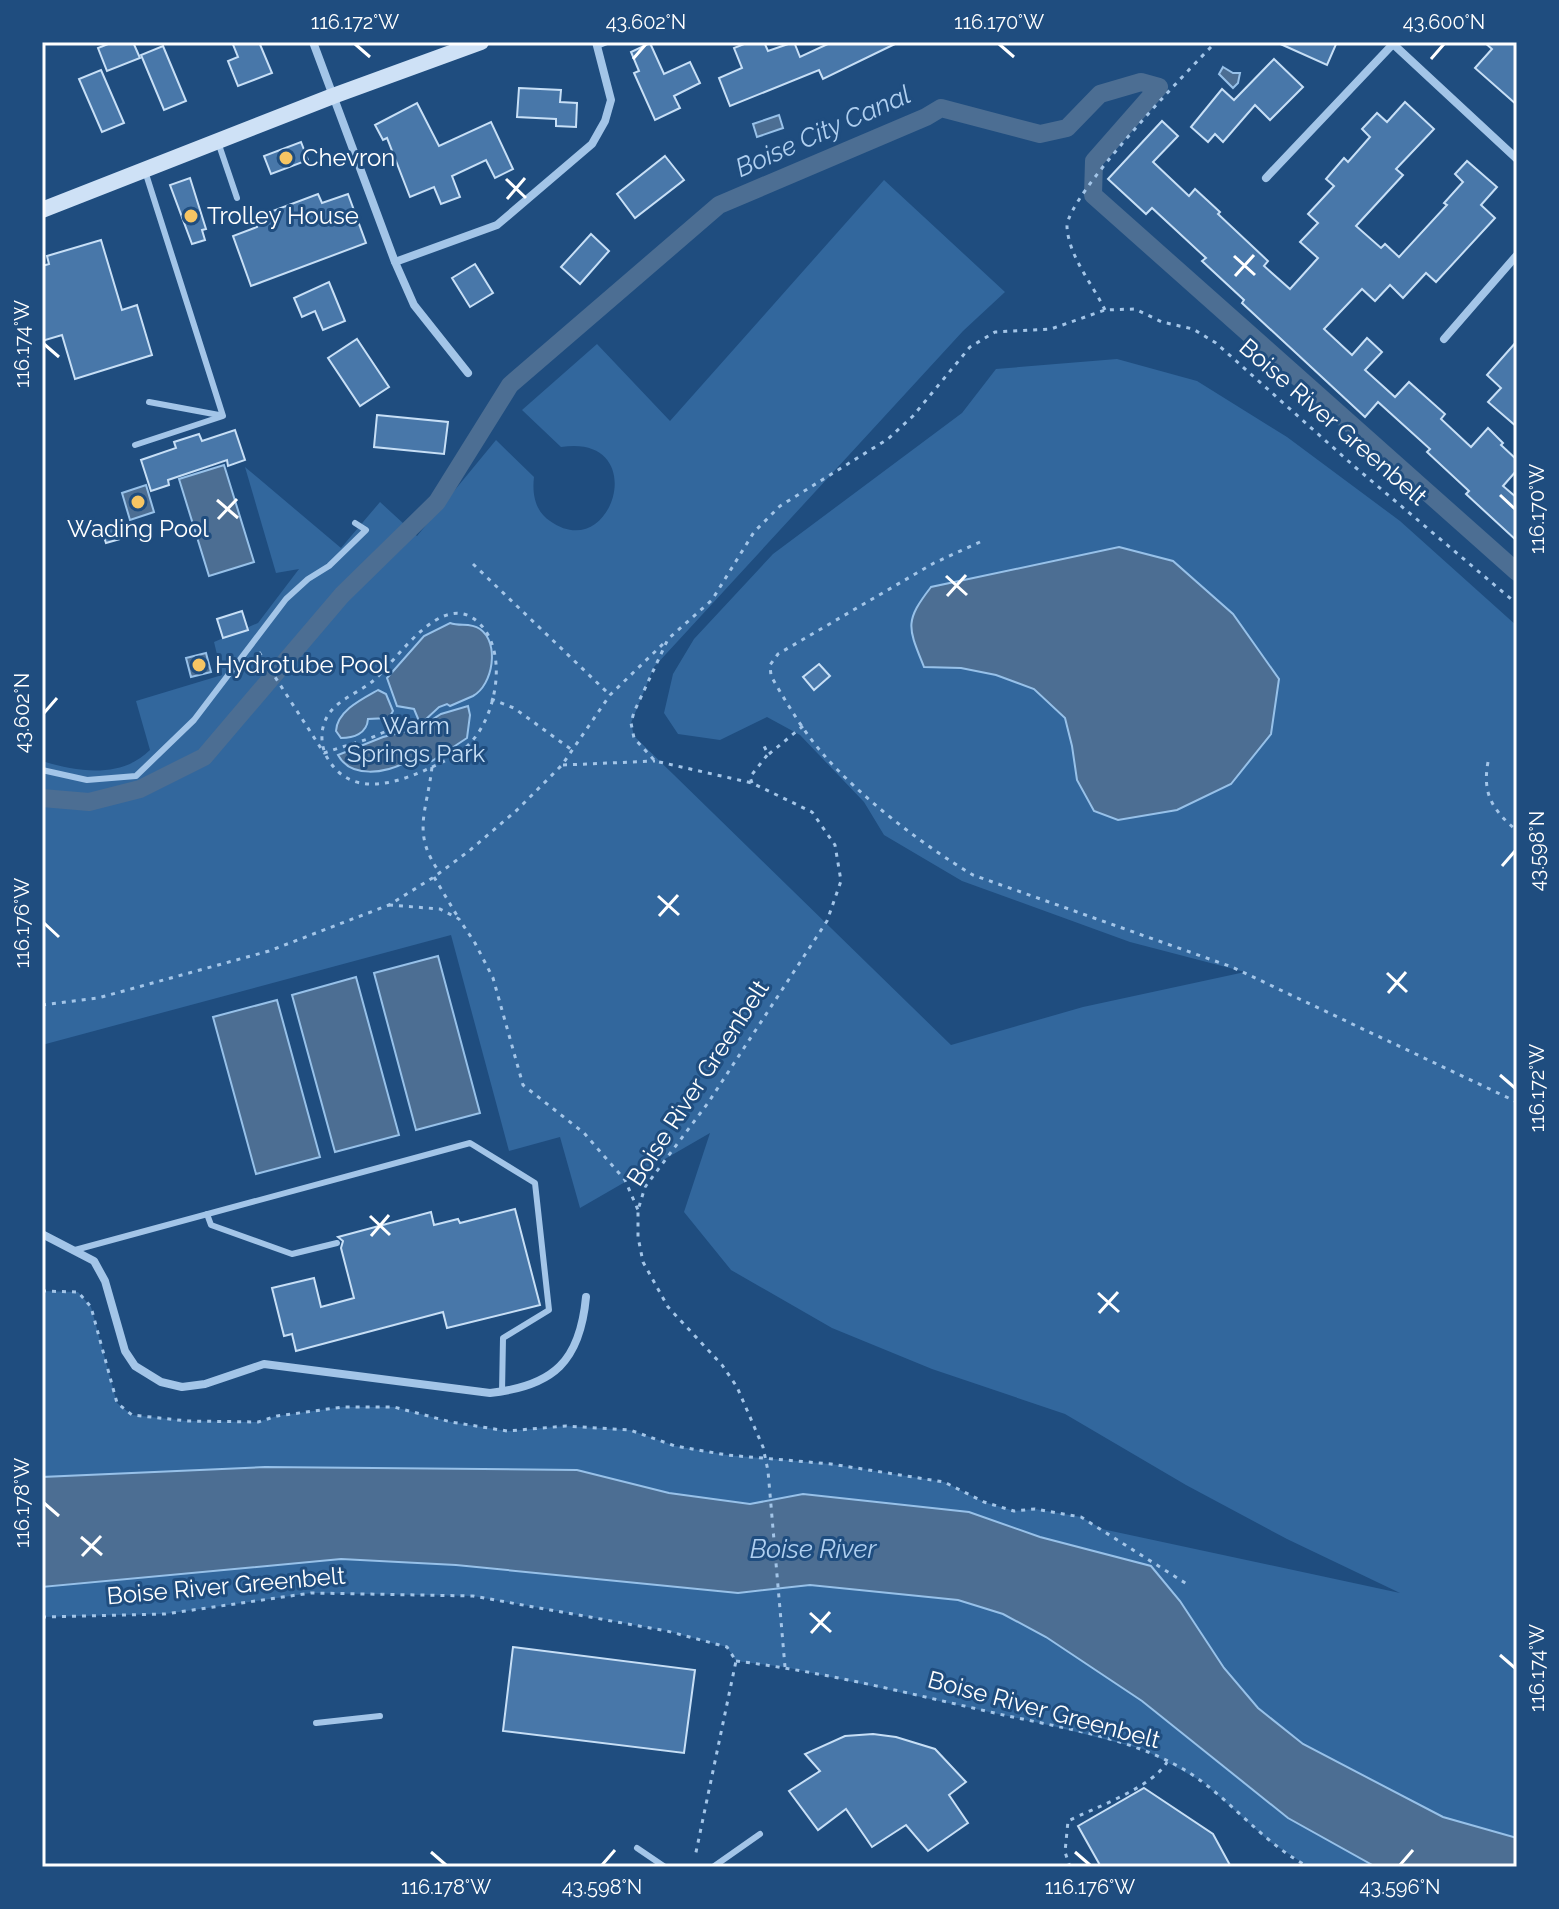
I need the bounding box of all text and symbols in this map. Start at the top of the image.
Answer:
text: 116.172°W [311,10,399,34]
text: 43.602°N [606,10,686,34]
text: 116.170°W [954,10,1044,34]
text: 43.600°N [1403,10,1485,34]
water label: Boise City Canal [731,79,915,183]
place label: Chevron [302,143,395,172]
marker: Chevron [277,149,295,167]
place label: Trolley House [207,201,359,230]
marker: Trolley House [182,207,200,225]
text: 116.174°W [10,300,34,388]
street label: Boise River Greenbelt [1233,332,1433,511]
text: 116.170°W [1525,464,1549,554]
marker: Wading Pool [129,493,147,511]
place label: Wading Pool [67,514,209,543]
place label: Hydrotube Pool [215,650,390,679]
marker: Hydrotube Pool [190,656,208,674]
text: 43.602°N [10,673,34,753]
park label: Warm Springs Park [347,711,486,768]
text: 43.598°N [1525,811,1549,891]
text: 116.176°W [10,878,34,968]
street label: Boise River Greenbelt [620,974,775,1191]
text: 116.172°W [1525,1044,1549,1132]
text: 116.178°W [10,1458,34,1548]
water label: Boise River [750,1534,877,1564]
street label: Boise River Greenbelt [105,1561,346,1610]
text: 116.174°W [1525,1624,1549,1712]
street label: Boise River Greenbelt [925,1665,1163,1755]
text: 116.178°W [401,1875,491,1899]
text: 43.598°N [562,1875,642,1899]
text: 116.176°W [1045,1875,1135,1899]
text: 43.596°N [1360,1875,1440,1899]

